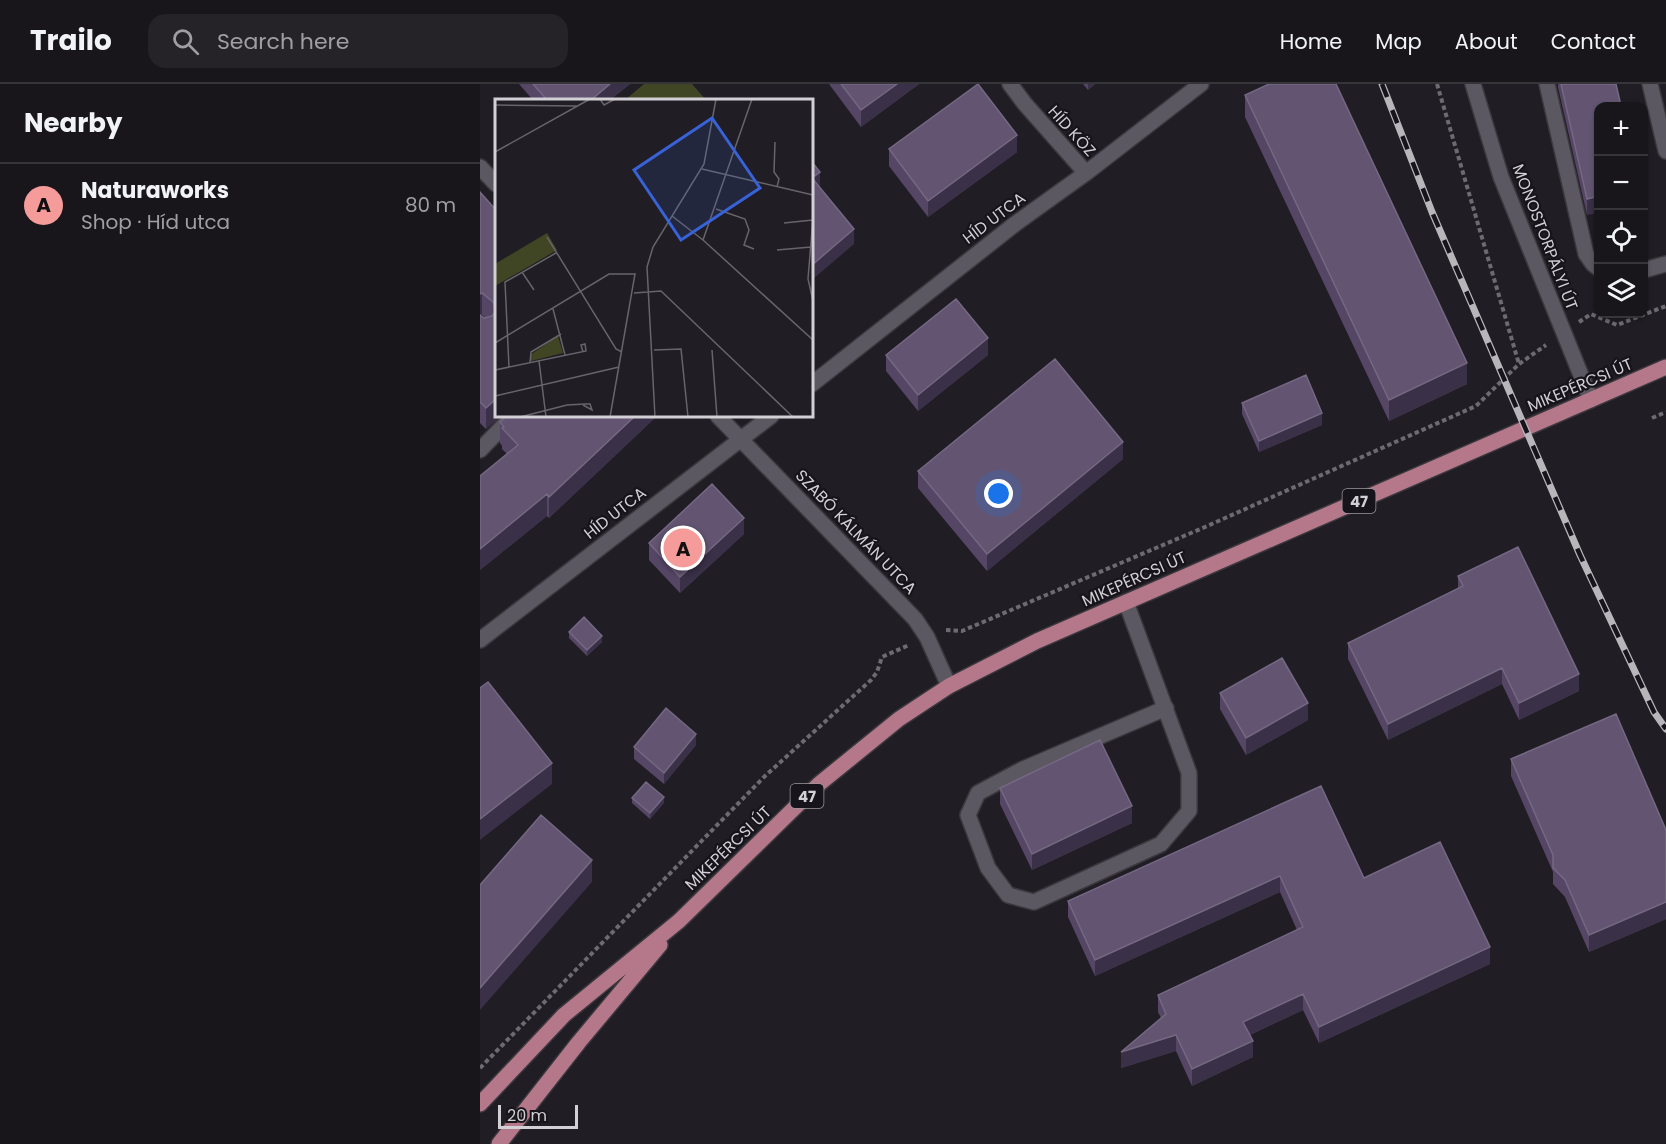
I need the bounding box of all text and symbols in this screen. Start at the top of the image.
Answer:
search box [148,14,568,68]
text: Trailo [30,21,112,60]
icon: search [169,25,202,58]
text: Search here [217,26,349,57]
text: Home [1280,27,1342,56]
text: Map [1375,27,1422,56]
text: About [1455,27,1518,56]
text: Contact [1551,27,1636,56]
inset map [495,99,813,417]
street label: HÍD KÖZ [1043,100,1101,162]
map controls [1594,102,1648,318]
button: + [1594,102,1648,156]
text: Nearby [24,105,122,141]
button: − [1594,156,1648,210]
street label: MONOSTORPÁLYI ÚT [1507,161,1584,314]
text: Naturaworks [81,175,229,206]
street label: HÍD UTCA [958,187,1030,249]
text: A [36,191,51,219]
text: 80 m [405,191,456,219]
text: Shop · Híd utca [81,208,230,236]
button: locate [1594,210,1648,264]
button: layers [1594,264,1648,318]
street label: MIKEPÉRCSI ÚT [1524,352,1636,417]
street label: SZABÓ KÁLMÁN UTCA [790,465,922,600]
your location [984,479,1013,508]
street label: HÍD UTCA [579,481,651,545]
road number: 47 [1342,489,1376,513]
pin: A [664,526,702,570]
street label: MIKEPÉRCSI ÚT [1078,546,1190,612]
road number: 47 [790,784,824,808]
street label: MIKEPÉRCSI ÚT [680,801,777,895]
scale bar [498,1102,578,1130]
text: 20 m [507,1104,547,1127]

